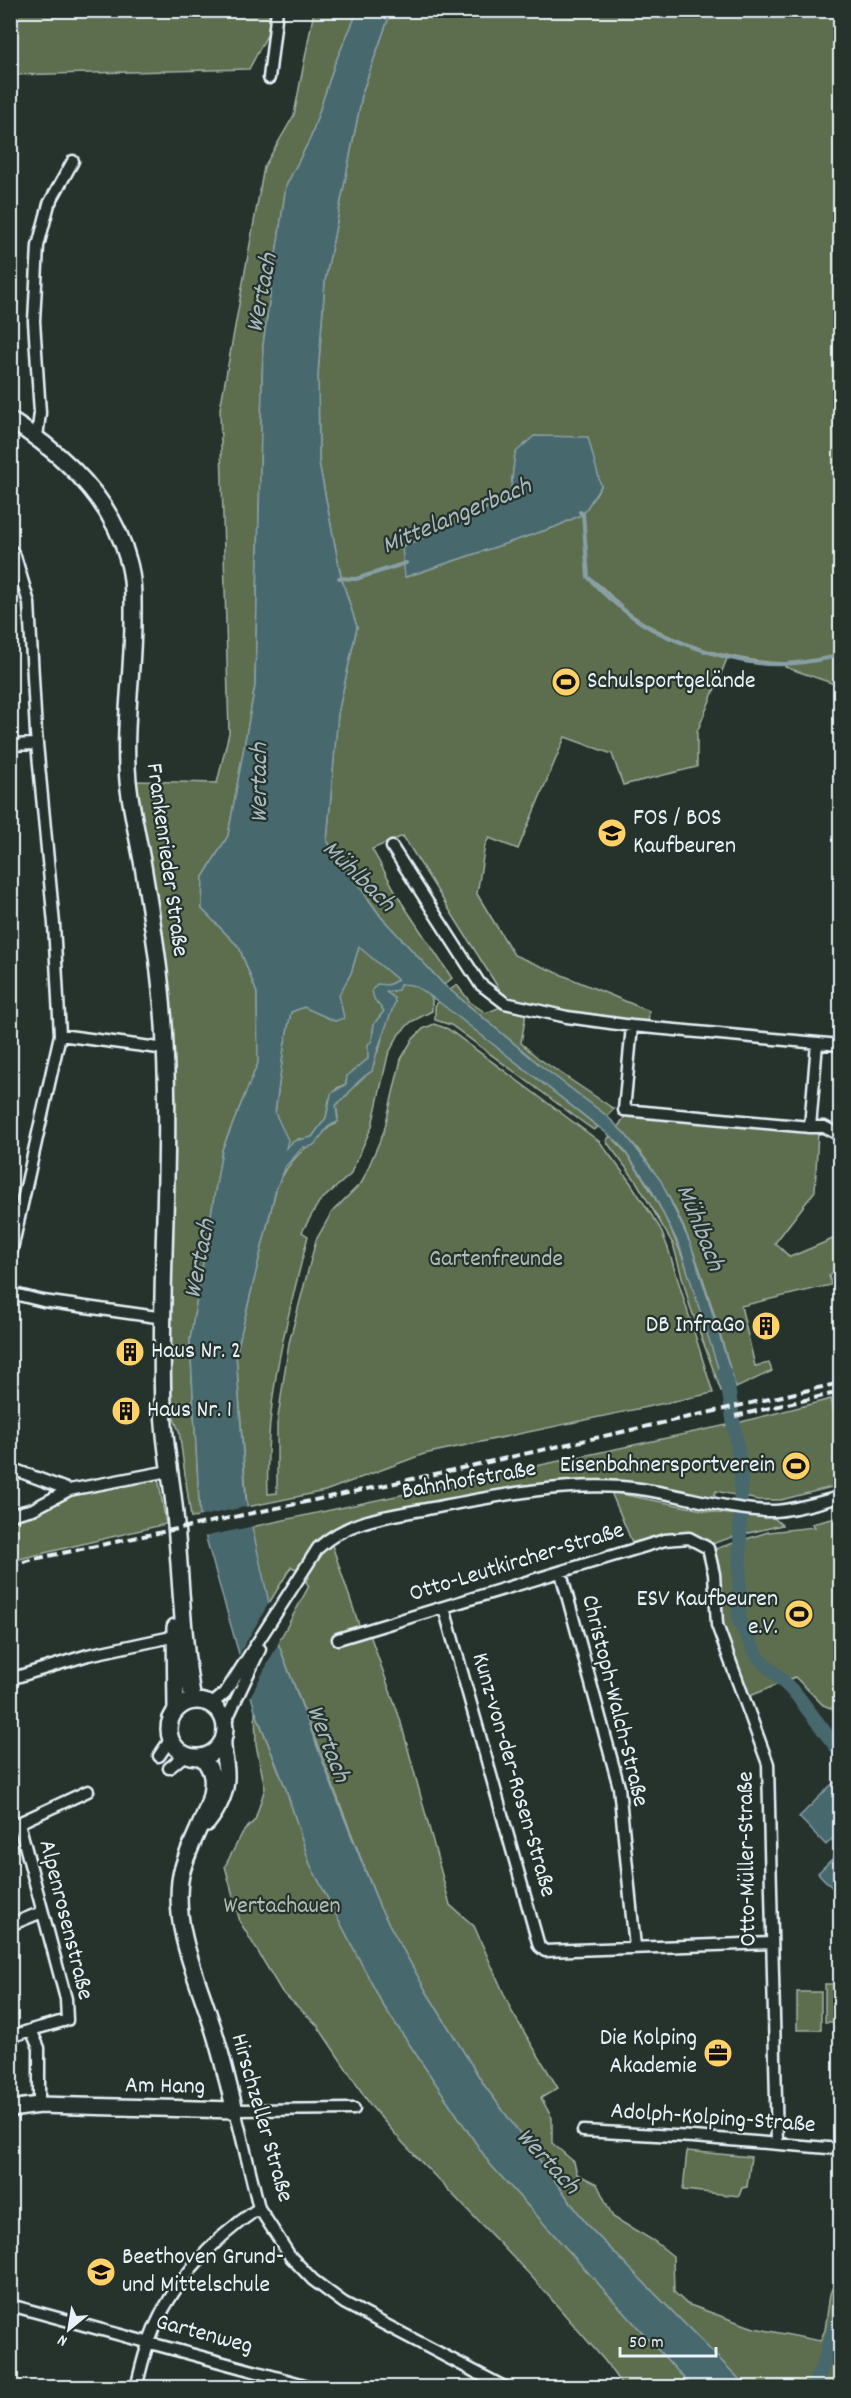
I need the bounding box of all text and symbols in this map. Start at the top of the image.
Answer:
water label: Wertach [237,249,289,336]
water label: Mittelangerbach [376,468,539,565]
place label: Schulsportgelände [587,665,756,699]
sports icon: Schulsportgelände [550,666,582,698]
water label: Wertach [242,742,279,823]
street label: Frankenrieder Straße [136,761,196,959]
place label: FOS / BOS Kaufbeuren [633,802,736,864]
school or university icon: FOS / BOS Kaufbeuren [596,817,628,849]
water label: Mühlbach [313,832,404,922]
water label: Mühlbach [665,1179,733,1278]
water label: Wertach [175,1215,227,1302]
park label: Gartenfreunde [429,1243,563,1277]
place label: DB InfraGo [646,1309,745,1343]
building icon: DB InfraGo [750,1310,782,1342]
place label: Haus Nr. 2 [151,1335,241,1369]
building icon: Haus Nr. 2 [114,1336,146,1368]
place label: Haus Nr. 1 [147,1394,232,1428]
building icon: Haus Nr. 1 [110,1395,142,1427]
place label: Eisenbahnersportverein [560,1449,775,1483]
sports icon: Eisenbahnersportverein [780,1450,812,1482]
street label: Bahnhofstraße [399,1452,539,1510]
street label: Otto-Leutkircher-Straße [405,1514,629,1612]
place label: ESV Kaufbeuren e.V. [636,1583,778,1645]
street label: Christoph-Walch-Straße [571,1592,657,1810]
sports icon: ESV Kaufbeuren e.V. [783,1598,815,1630]
street label: Kunz-von-der-Rosen-Straße [462,1649,564,1901]
water label: Wertach [295,1700,359,1789]
street label: Otto-Müller-Straße [729,1771,767,1947]
street label: Alpenrosenstraße [29,1836,101,2004]
park label: Wertachauen [223,1890,341,1924]
place label: Die Kolping Akademie [600,2022,697,2084]
street label: Hirschzeller Straße [221,2030,301,2206]
office icon: Die Kolping Akademie [702,2037,734,2069]
street label: Am Hang [125,2069,205,2105]
street label: Adolph-Kolping-Straße [609,2095,817,2143]
water label: Wertach [506,2120,589,2205]
place label: Beethoven Grund- und Mittelschule [122,2241,284,2303]
school or university icon: Beethoven Grund- und Mittelschule [85,2256,117,2288]
north arrow [39,2299,99,2359]
street label: Gartenweg [152,2306,256,2364]
scale bar [620,2320,716,2358]
text: N [53,2328,72,2352]
text: 50 m [629,2331,664,2356]

